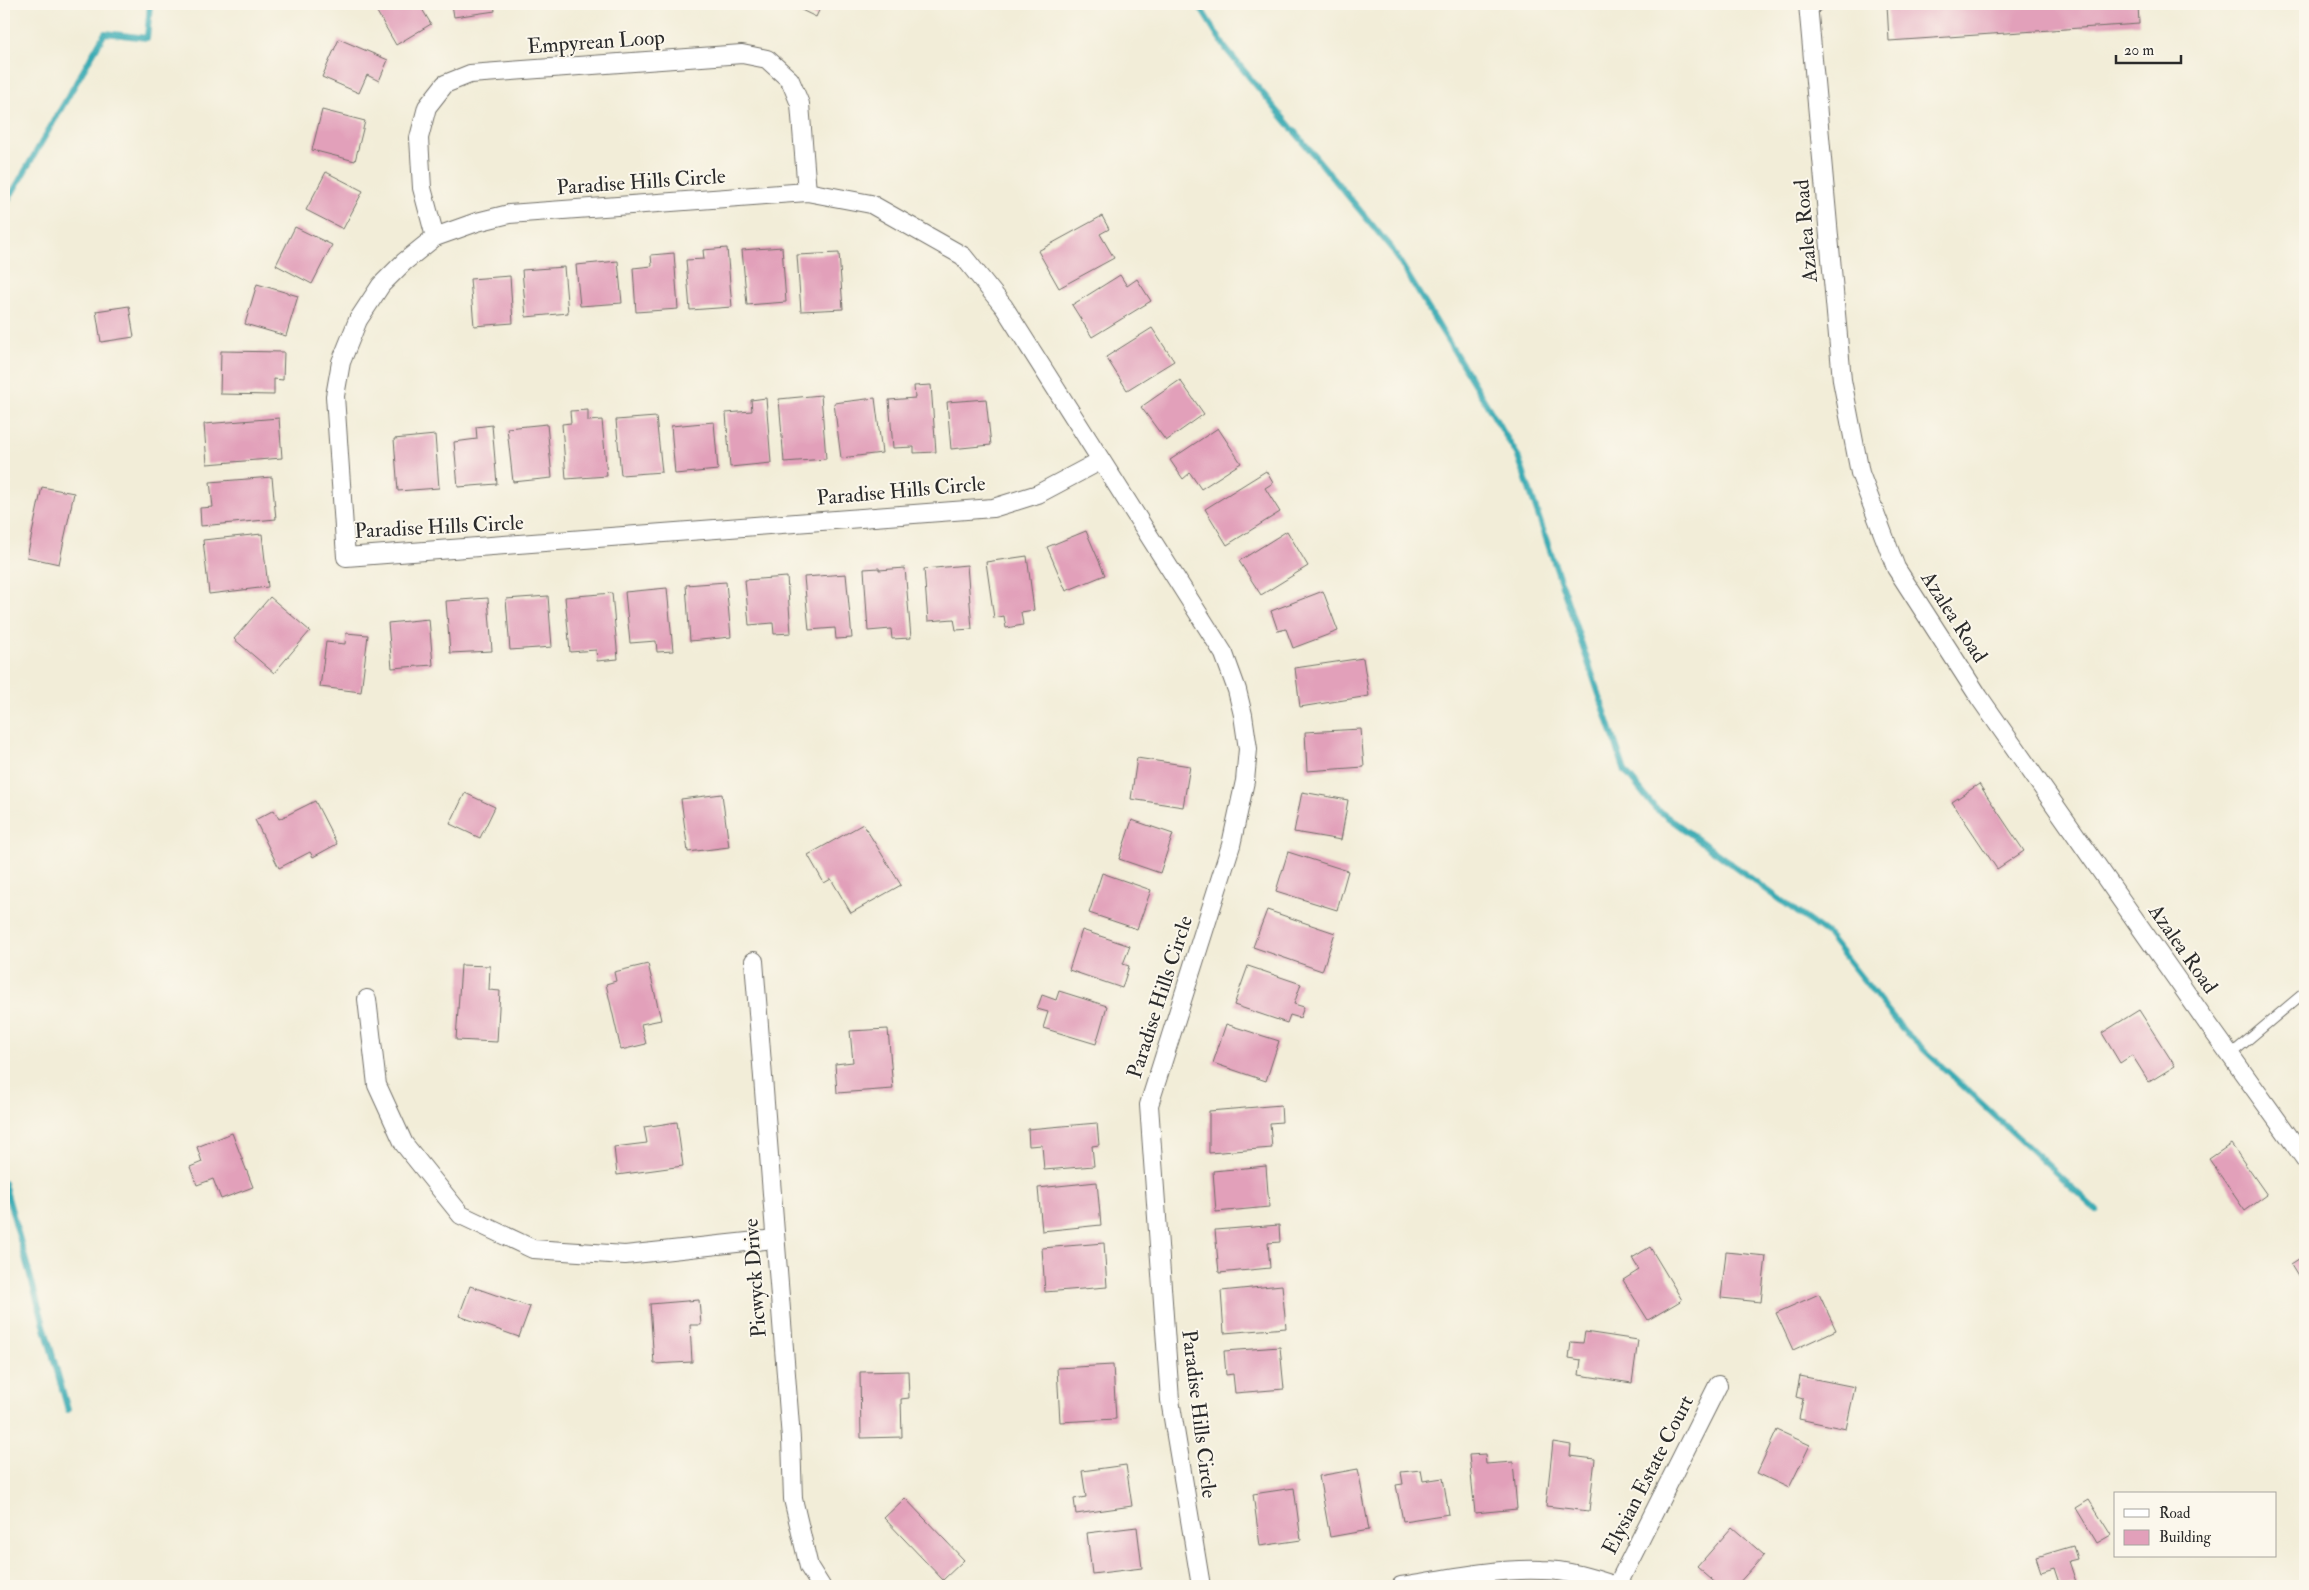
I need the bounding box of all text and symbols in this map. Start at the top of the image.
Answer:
street label: Empyrean Loop [526,24,666,60]
scale bar [2116,32,2182,64]
text: 20 m [2124,41,2154,60]
street label: Paradise Hills Circle [556,163,727,201]
street label: Azalea Road [1788,178,1824,285]
street label: Paradise Hills Circle [815,470,987,512]
street label: Paradise Hills Circle [354,509,525,545]
street label: Azalea Road [1914,566,1994,668]
street label: Azalea Road [2142,898,2224,1000]
street label: Paradise Hills Circle [1121,912,1199,1082]
street label: Picwyck Drive [737,1217,773,1338]
street label: Paradise Hills Circle [1175,1328,1223,1500]
street label: Elysian Estate Court [1596,1391,1700,1559]
legend [2114,1492,2276,1558]
text: Road [2159,1504,2191,1523]
text: Building [2159,1528,2211,1547]

